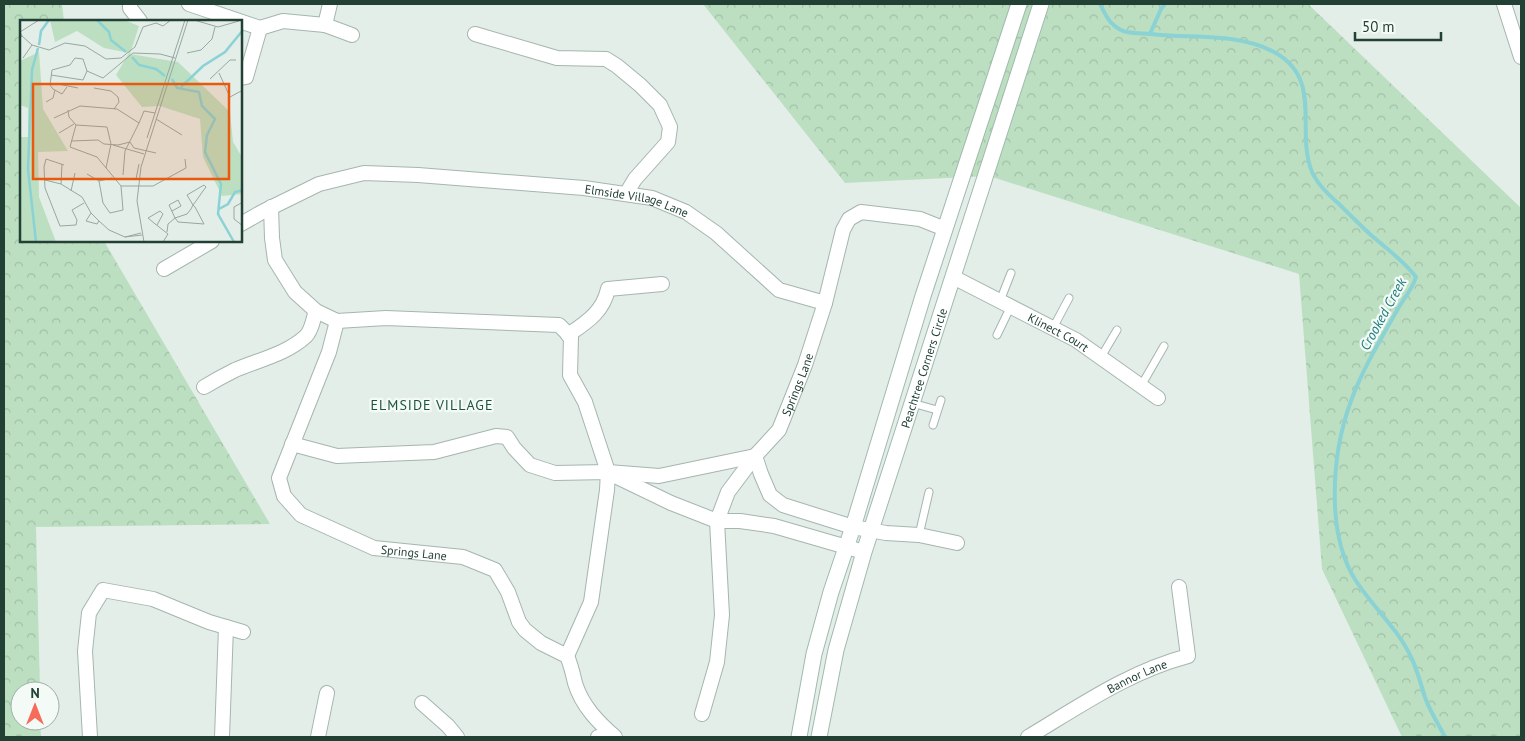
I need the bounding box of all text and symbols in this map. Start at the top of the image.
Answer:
scale bar [1355,10,1441,42]
text: 50 m [1362,17,1395,36]
inset map [20,20,242,242]
street label: Elmside Village Lane [584,181,691,220]
water label: Crooked Creek [1356,274,1411,353]
street label: Peachtree Corners Circle [897,306,950,430]
street label: Klinect Court [1026,309,1092,354]
street label: Springs Lane [778,351,816,418]
district label: ELMSIDE VILLAGE [371,396,493,414]
street label: Springs Lane [380,541,448,563]
street label: Bannor Lane [1104,656,1169,696]
north arrow [10,681,60,731]
text: N [30,684,40,702]

